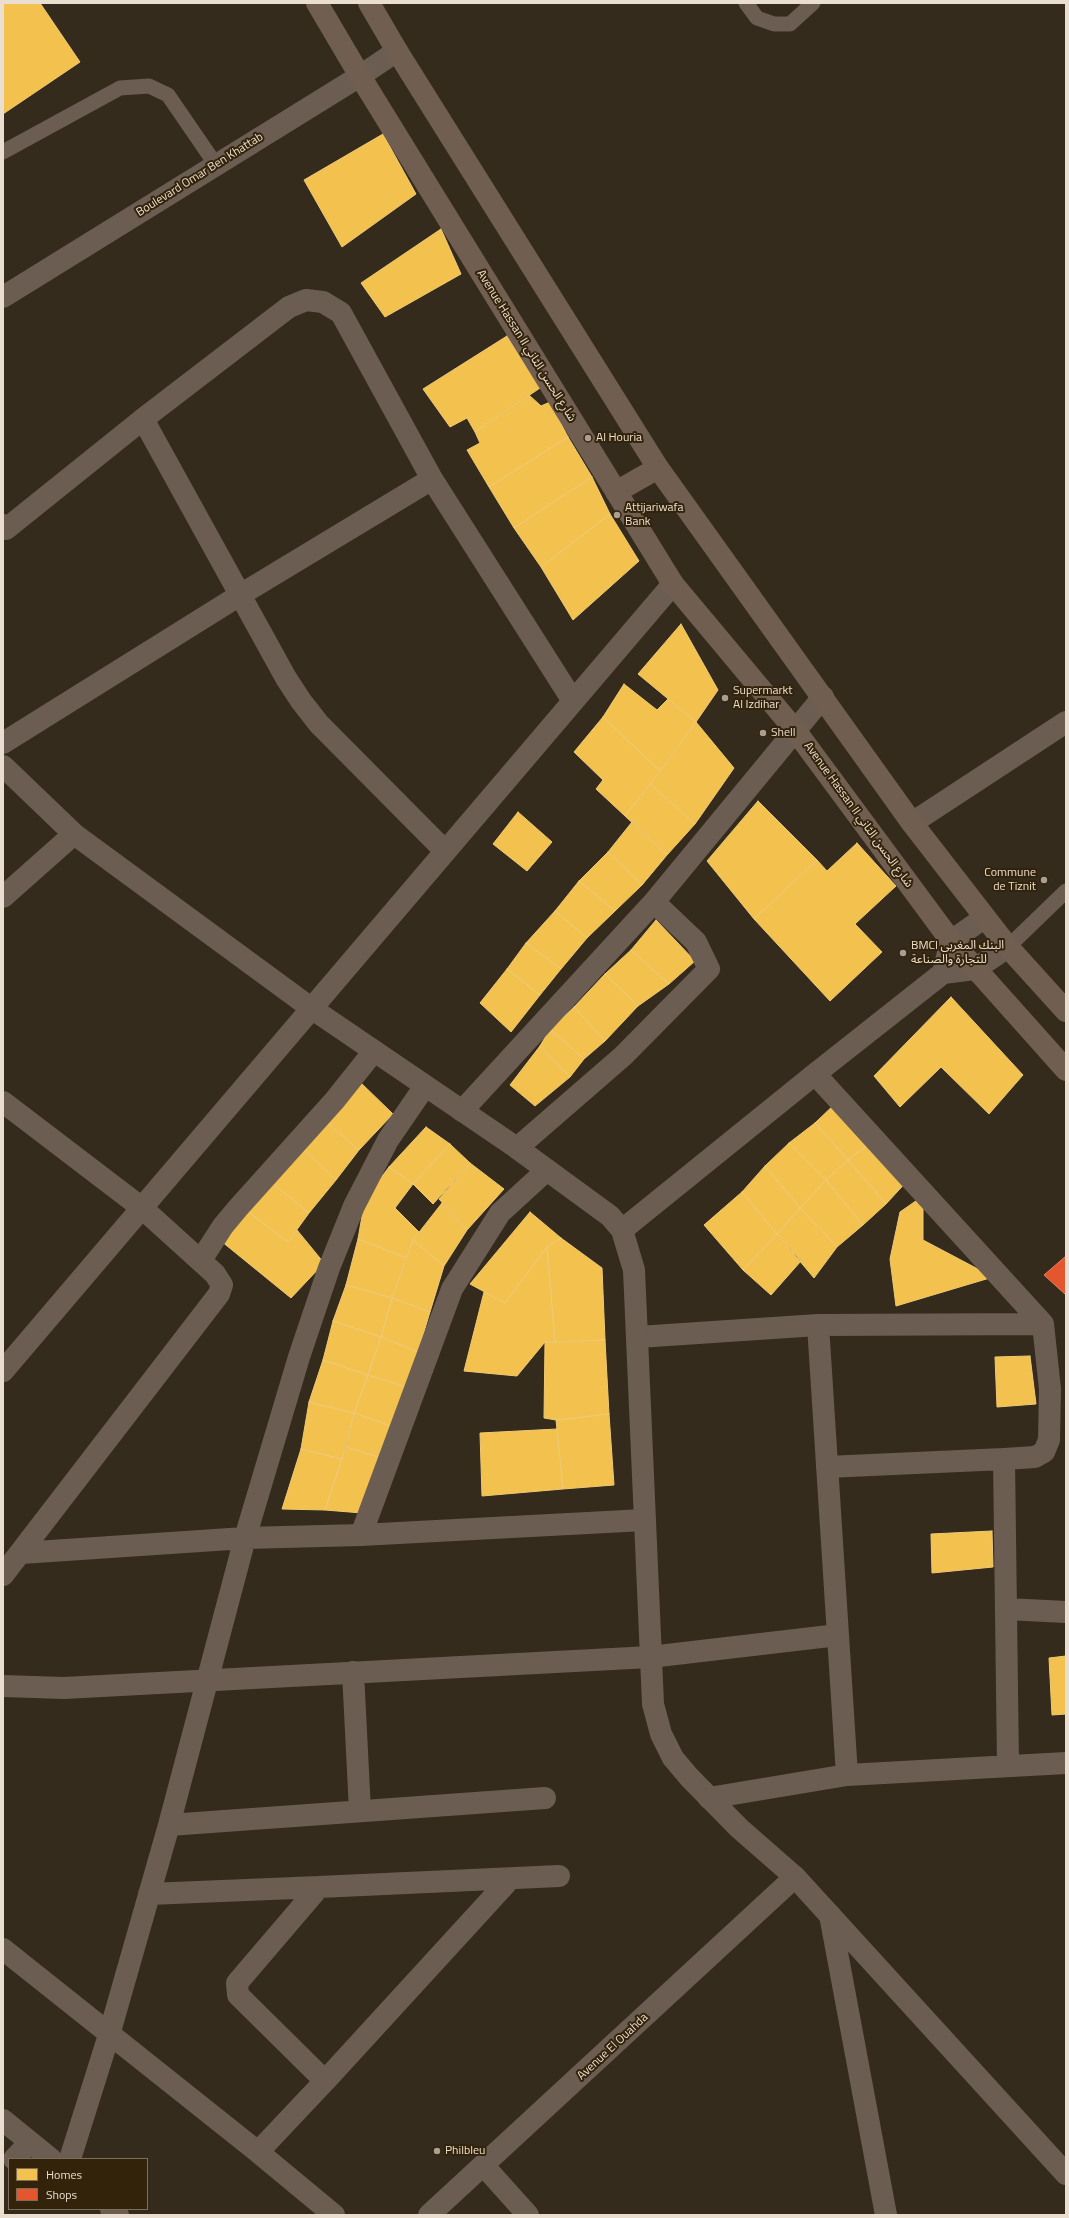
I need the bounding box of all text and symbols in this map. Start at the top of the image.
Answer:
street label: Boulevard Omar Ben Khattab [134,130,266,220]
street label: Avenue Hassan II شارع الحسن الثاني [473,267,579,425]
place label: Al Houria [596,431,642,445]
marker: Al Houria [583,433,593,443]
place label: Attijariwafa Bank [625,501,684,529]
marker: Attijariwafa Bank [612,510,622,520]
place label: Supermarkt Al Izdihar [733,684,793,712]
marker: Supermarkt Al Izdihar [720,693,730,703]
place label: Shell [771,726,796,740]
marker: Shell [758,728,768,738]
street label: Avenue Hassan II شارع الحسن الثاني [800,739,916,891]
place label: Commune de Tiznit [984,866,1036,894]
marker: Commune de Tiznit [1039,875,1049,885]
place label: BMCI البنك المغربي للتجارة والصناعة [911,939,1004,967]
marker: BMCI البنك المغربي للتجارة والصناعة [898,948,908,958]
street label: Avenue El Ouahda [575,2011,651,2083]
place label: Philbleu [445,2144,485,2158]
marker: Philbleu [432,2146,442,2156]
legend [8,2158,148,2210]
text: Homes [46,2165,82,2184]
text: Shops [46,2185,77,2204]

